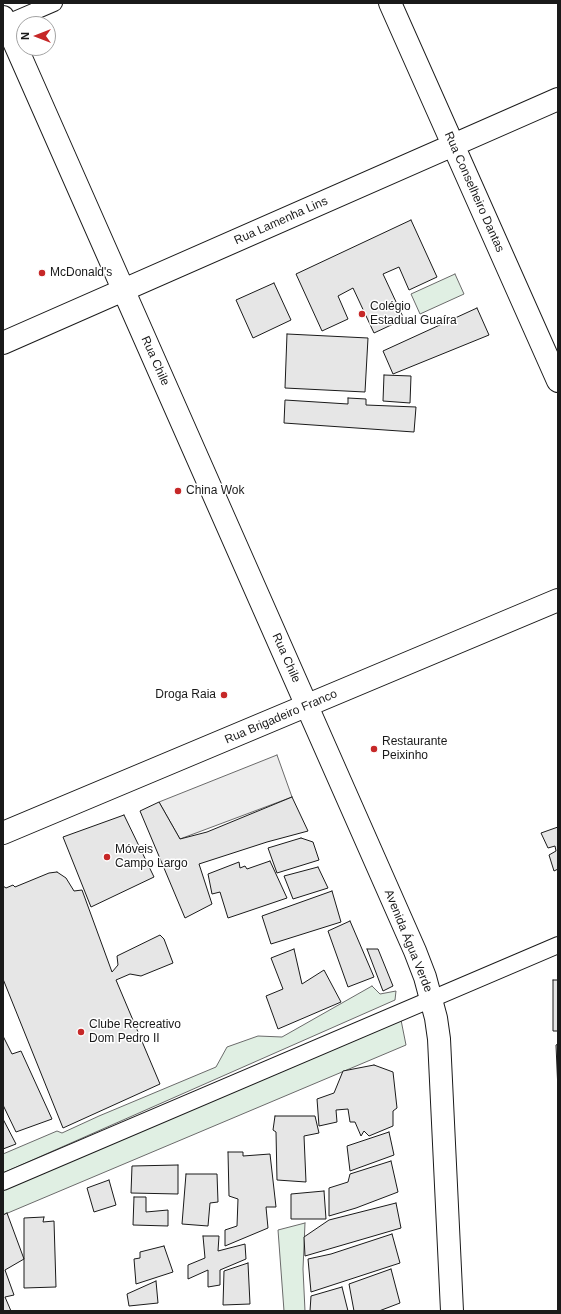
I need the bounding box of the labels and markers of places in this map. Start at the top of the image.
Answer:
place label: McDonald's [50,266,112,280]
marker: McDonald's [37,268,47,278]
place label: Colégio Estadual Guaíra [370,300,457,328]
marker: Colégio Estadual Guaíra [357,309,367,319]
place label: China Wok [186,484,244,498]
marker: China Wok [173,486,183,496]
place label: Droga Raia [155,688,216,702]
marker: Droga Raia [219,690,229,700]
place label: Restaurante Peixinho [382,735,447,763]
marker: Restaurante Peixinho [369,744,379,754]
place label: Móveis Campo Largo [115,843,188,871]
marker: Móveis Campo Largo [102,852,112,862]
place label: Clube Recreativo Dom Pedro II [89,1018,181,1046]
marker: Clube Recreativo Dom Pedro II [76,1027,86,1037]

